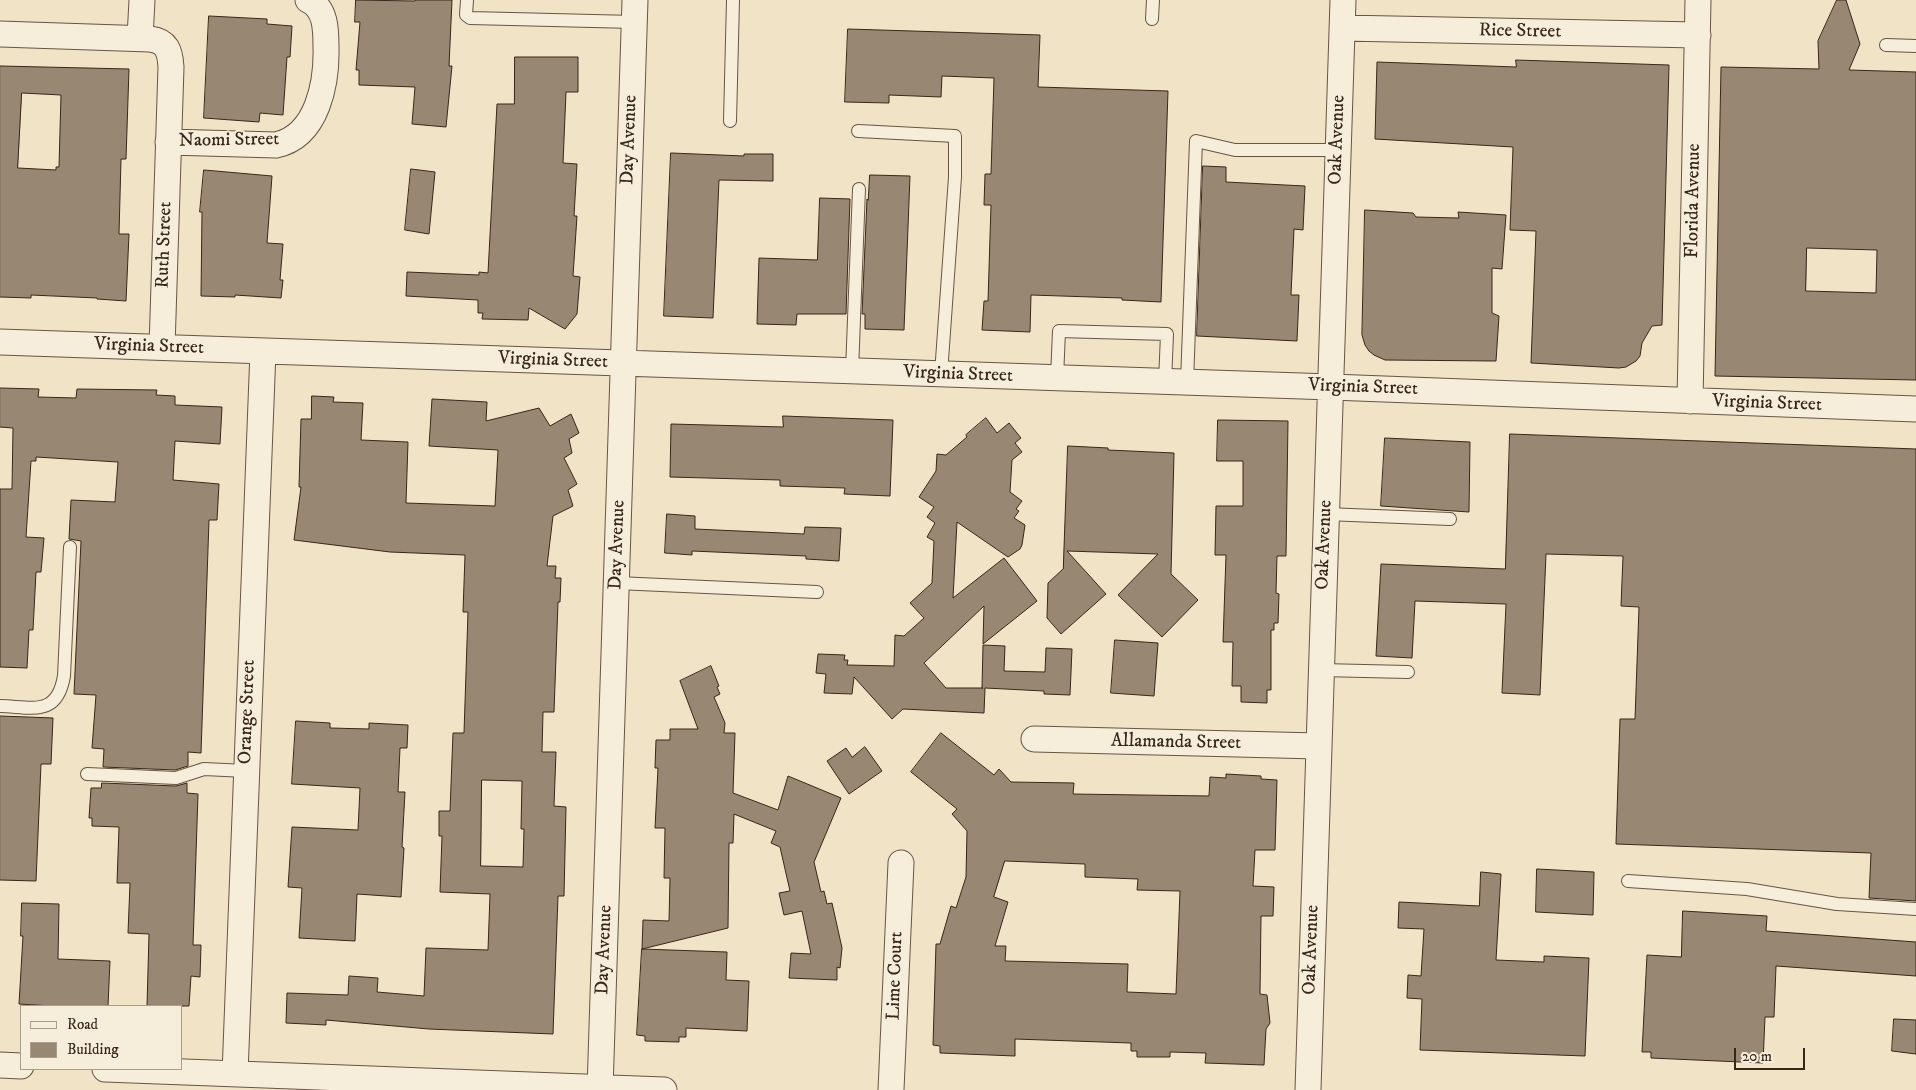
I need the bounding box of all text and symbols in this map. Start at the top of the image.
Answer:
street label: Rice Street [1479,20,1561,44]
street label: Day Avenue [617,95,643,185]
street label: Oak Avenue [1325,95,1351,185]
street label: Naomi Street [178,129,280,153]
street label: Florida Avenue [1682,143,1706,259]
street label: Ruth Street [152,201,178,289]
street label: Virginia Street [94,334,204,360]
street label: Virginia Street [498,348,608,374]
street label: Virginia Street [903,362,1013,388]
street label: Virginia Street [1308,375,1418,401]
street label: Virginia Street [1712,391,1822,417]
street label: Day Avenue [605,500,631,590]
street label: Oak Avenue [1312,500,1338,590]
street label: Orange Street [235,659,261,765]
street label: Allamanda Street [1111,730,1241,756]
street label: Day Avenue [592,905,618,995]
street label: Oak Avenue [1299,905,1325,995]
street label: Lime Court [883,931,909,1021]
legend [20,1005,182,1070]
text: Road [67,1015,98,1034]
scale bar [1736,1038,1807,1070]
text: Building [67,1040,119,1059]
text: 20 m [1742,1047,1772,1066]

